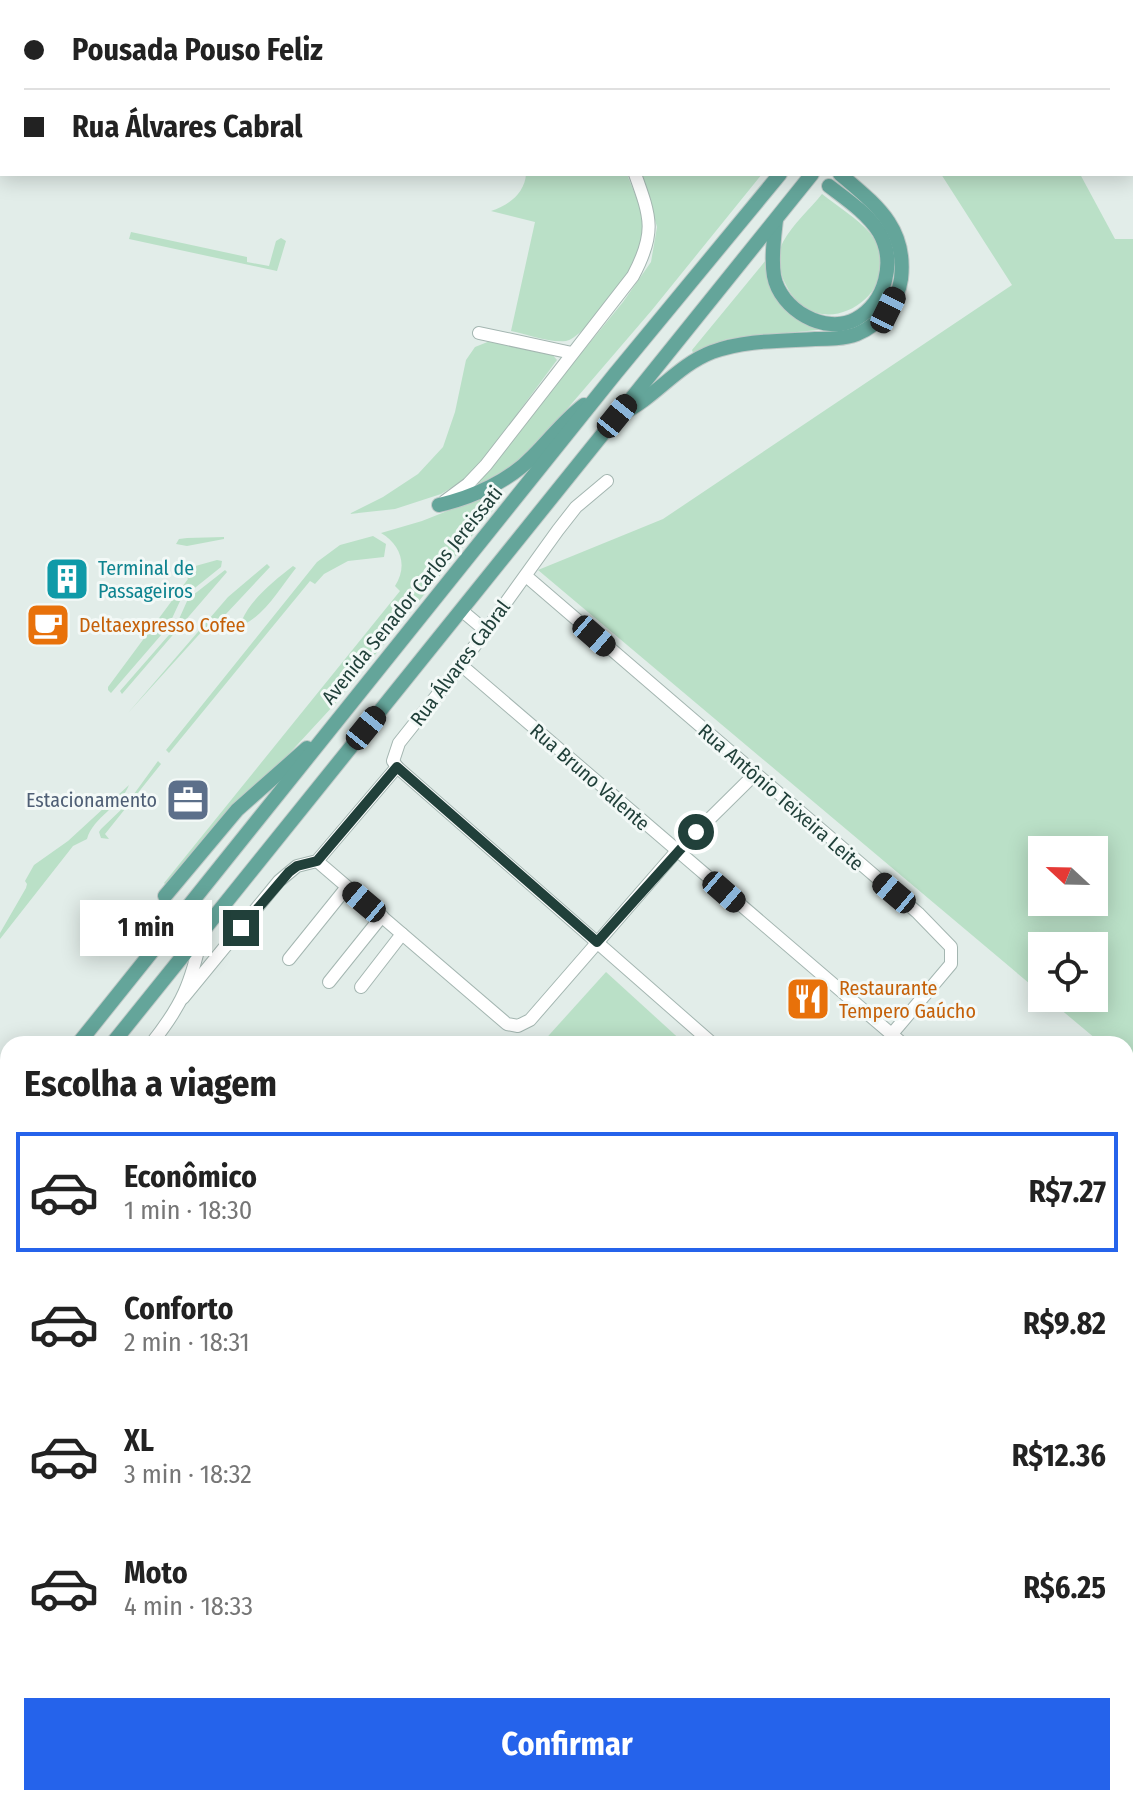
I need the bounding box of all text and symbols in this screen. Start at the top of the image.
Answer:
text: Pousada Pouso Feliz [72,32,323,68]
text: Rua Álvares Cabral [72,109,302,145]
car [867,283,909,337]
car [593,390,641,442]
street label: Avenida Senador Carlos Jereissati [317,481,507,709]
building icon: Terminal de Passageiros [43,555,91,603]
place label: Terminal de Passageiros [98,556,194,603]
street label: Rua Álvares Cabral [405,595,515,731]
cafe icon: Deltaexpresso Cofee [24,601,72,649]
car [568,611,620,661]
place label: Deltaexpresso Cofee [79,613,245,637]
car [342,702,390,754]
street label: Rua Bruno Valente [525,719,655,835]
street label: Rua Antônio Teixeira Leite [693,719,869,875]
office icon: Estacionamento [164,776,212,824]
place label: Estacionamento [26,788,157,812]
route start [678,814,714,850]
north arrow [1028,836,1108,916]
map controls [1028,836,1108,1012]
car [698,867,750,917]
car [868,868,920,918]
car [338,877,390,927]
callout: 1 min [81,900,213,956]
route end [223,910,259,946]
text: 1 min [118,912,174,943]
button: locate [1028,932,1108,1012]
restaurant icon: Restaurante Tempero Gaúcho [784,975,832,1023]
place label: Restaurante Tempero Gaúcho [839,976,976,1023]
text: Escolha a viagem [24,1062,277,1106]
icon: car [28,1156,100,1228]
text: Econômico [124,1159,257,1195]
text: R$7.27 [1029,1174,1106,1210]
text: 1 min · 18:30 [124,1195,252,1226]
icon: car [28,1288,100,1360]
text: Conforto [124,1291,233,1327]
text: R$9.82 [1023,1306,1106,1342]
text: 2 min · 18:31 [124,1327,250,1358]
icon: car [28,1420,100,1492]
text: XL [124,1423,154,1459]
text: R$12.36 [1012,1438,1106,1474]
text: 3 min · 18:32 [124,1459,252,1490]
icon: car [28,1552,100,1624]
text: Moto [124,1555,188,1591]
text: R$6.25 [1023,1570,1106,1606]
text: 4 min · 18:33 [124,1591,253,1622]
button: Confirmar [24,1698,1110,1790]

